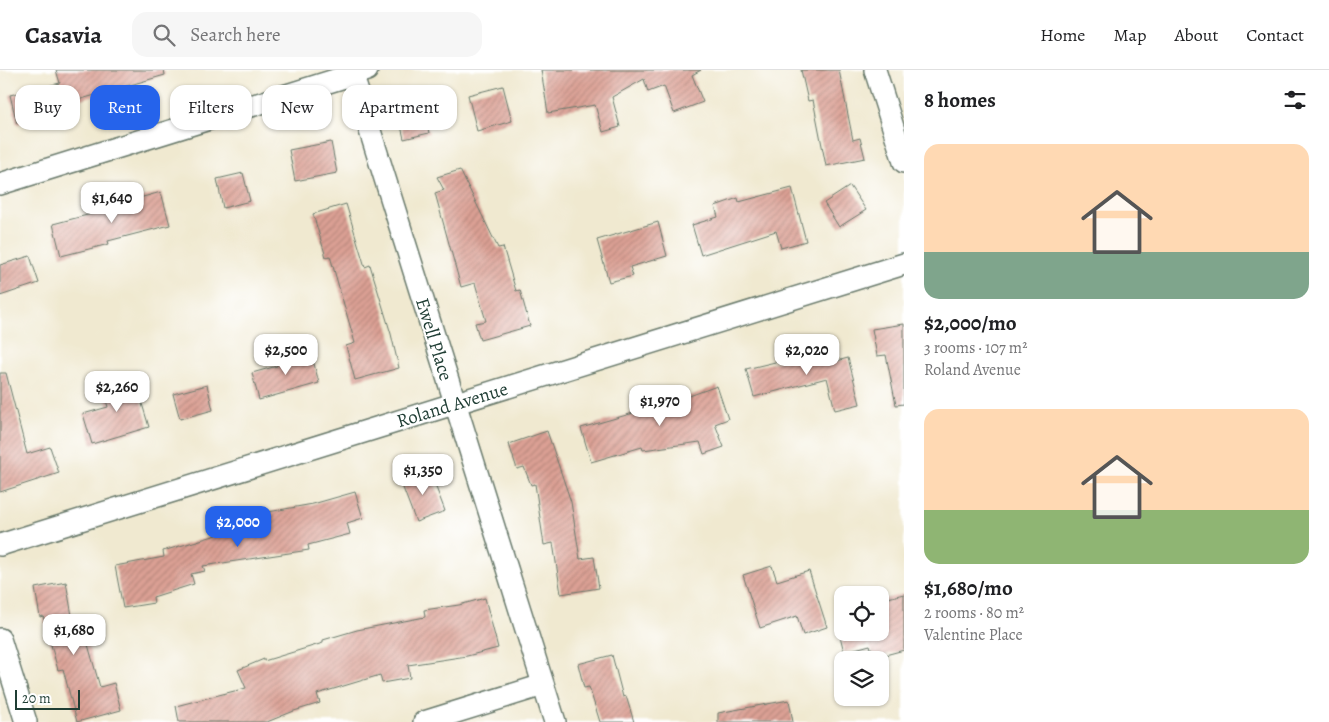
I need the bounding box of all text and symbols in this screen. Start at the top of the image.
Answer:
search box [132,12,482,57]
text: Casavia [25,19,102,51]
icon: search [150,21,178,49]
text: Search here [190,22,281,48]
text: Home [1040,23,1085,47]
text: Map [1113,23,1146,47]
text: About [1174,23,1218,47]
text: Contact [1246,23,1304,47]
chip: Buy [15,85,80,130]
chip: Rent [90,85,160,130]
chip: Filters [170,85,252,130]
chip: New [262,85,332,130]
chip: Apartment [342,85,457,130]
text: 8 homes [924,86,996,114]
icon: filters [1281,86,1309,114]
icon: home [1072,177,1162,267]
pin: $1,640 [71,182,153,224]
text: $1,640 [92,187,132,209]
street label: Ewell Place [409,295,459,384]
text: $2,000/mo [924,309,1017,337]
pin: $2,500 [245,334,327,376]
pin: $2,020 [766,334,848,376]
text: 3 rooms · 107 m² [924,337,1027,359]
text: $2,500 [265,339,307,361]
text: $2,020 [785,339,829,361]
text: Roland Avenue [924,359,1021,381]
pin: $2,260 [76,370,158,413]
text: $2,260 [96,376,138,398]
street label: Roland Avenue [394,376,511,434]
pin: $1,970 [619,384,701,427]
text: $1,970 [640,390,680,412]
icon: home [1072,442,1162,532]
pin: $1,350 [382,454,464,496]
text: $1,350 [403,459,443,481]
pin: $2,000 [197,506,279,548]
text: $2,000 [216,511,260,533]
text: $1,680/mo [924,574,1013,602]
map controls [834,586,889,706]
button: locate [834,586,889,641]
text: 2 rooms · 80 m² [924,602,1024,624]
pin: $1,680 [33,614,115,656]
text: $1,680 [54,619,94,641]
text: Valentine Place [924,624,1023,646]
button: layers [834,651,889,706]
scale bar [15,687,80,710]
text: 20 m [22,689,51,708]

